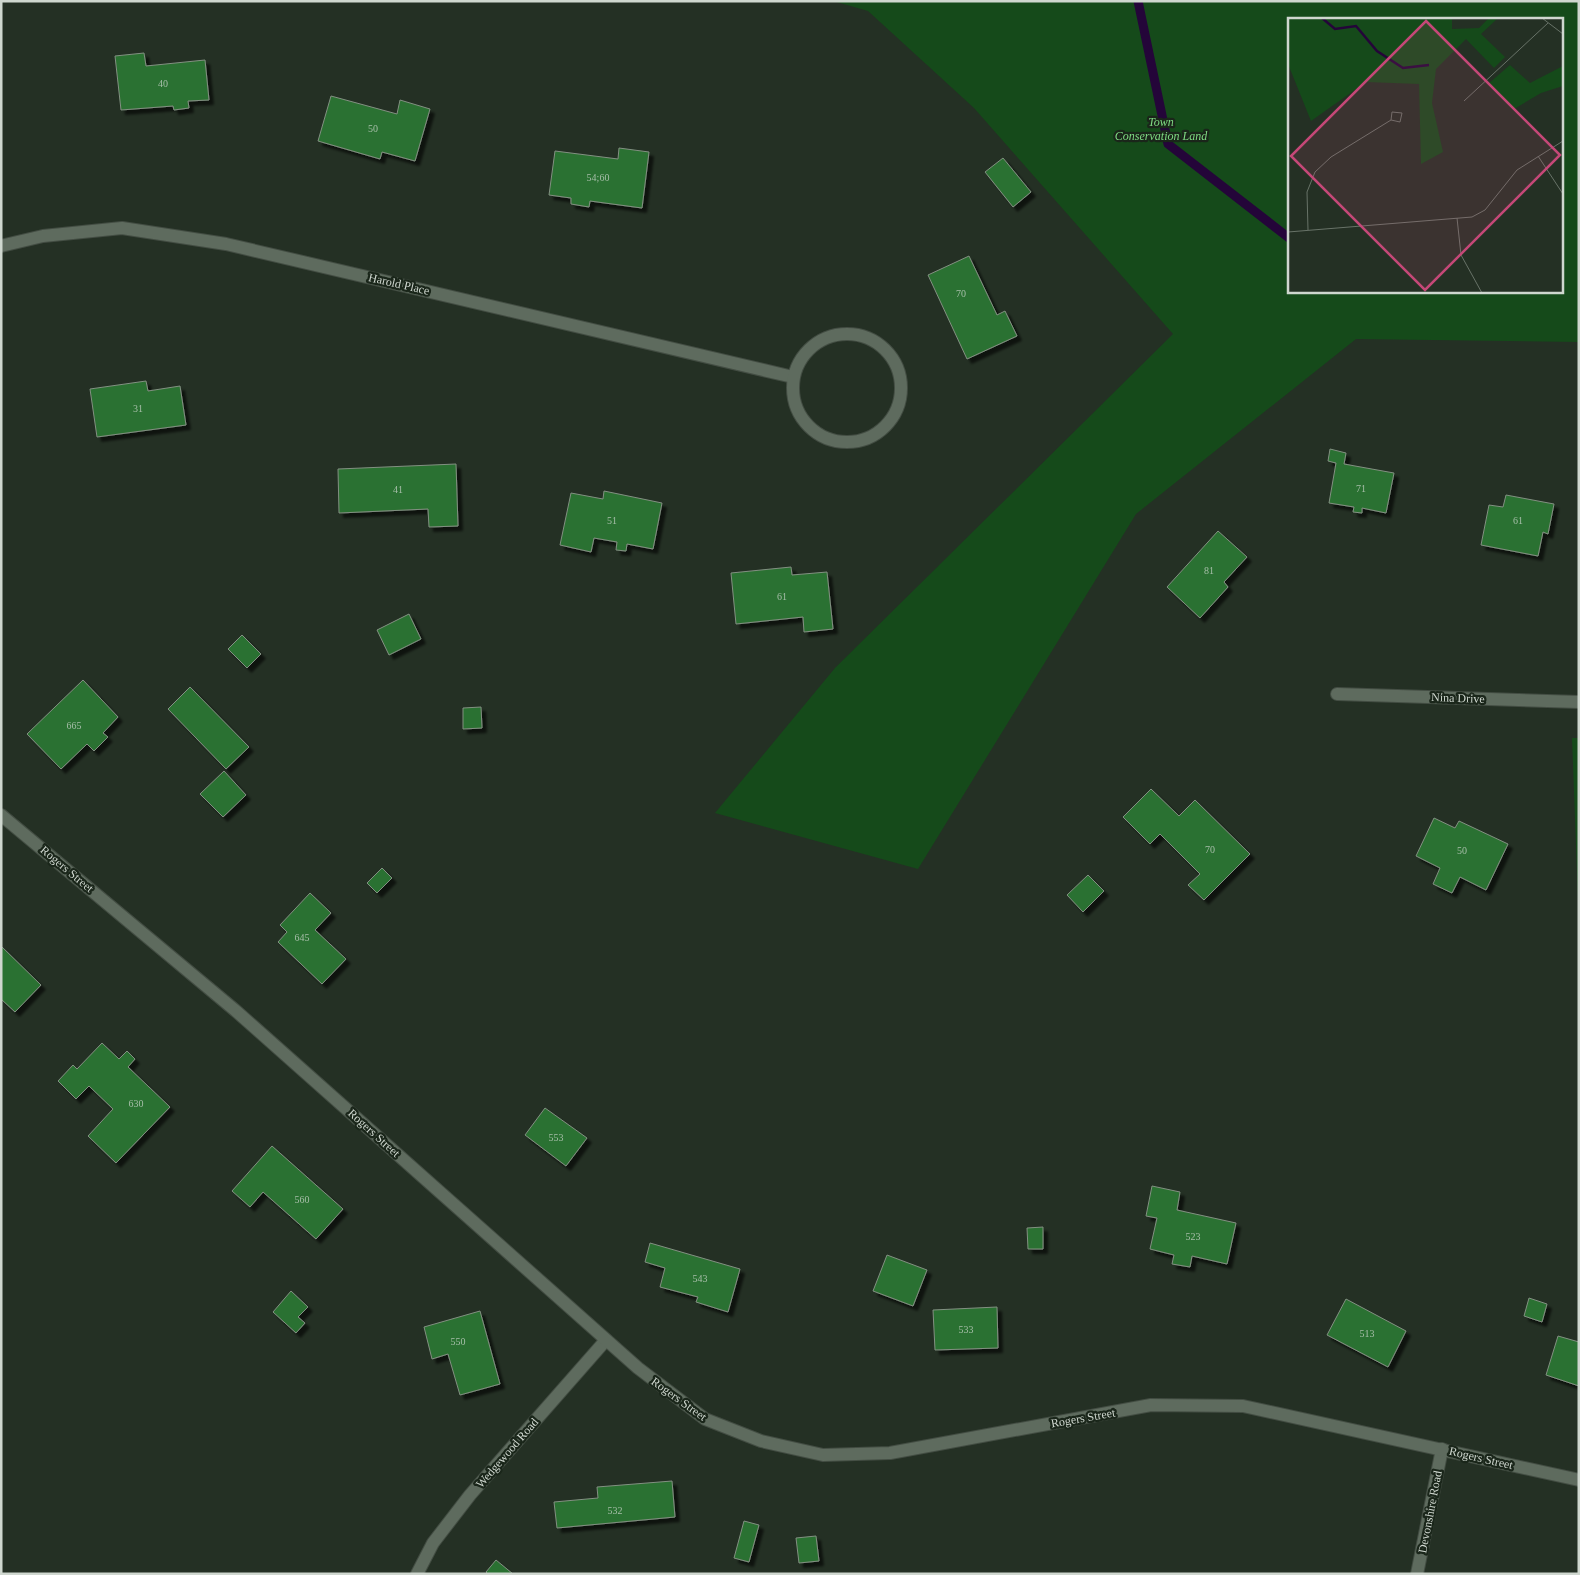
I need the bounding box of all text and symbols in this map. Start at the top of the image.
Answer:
inset map [1288,18,1562,292]
house number: 40 [158,78,168,89]
park label: Town Conservation Land [1115,115,1208,143]
house number: 50 [368,123,378,134]
house number: 54;60 [587,172,609,183]
street label: Harold Place [367,270,431,298]
house number: 70 [956,288,966,299]
house number: 31 [133,403,143,414]
house number: 71 [1356,483,1366,494]
house number: 41 [393,484,403,495]
house number: 51 [607,515,617,526]
house number: 61 [1513,515,1523,526]
house number: 81 [1204,565,1214,576]
house number: 61 [777,591,787,602]
street label: Nina Drive [1431,690,1485,706]
house number: 665 [67,720,82,731]
street label: Rogers Street [38,843,97,896]
house number: 70 [1205,844,1215,855]
house number: 50 [1457,845,1467,856]
house number: 645 [295,932,310,943]
house number: 630 [129,1098,144,1109]
street label: Rogers Street [345,1106,403,1160]
house number: 553 [549,1132,564,1143]
house number: 560 [295,1194,310,1205]
house number: 523 [1186,1231,1201,1242]
house number: 543 [693,1273,708,1284]
house number: 533 [959,1324,974,1335]
house number: 513 [1360,1328,1375,1339]
house number: 550 [451,1336,466,1347]
street label: Rogers Street [649,1374,710,1424]
street label: Rogers Street [1050,1405,1117,1431]
street label: Wedgewood Road [473,1415,541,1491]
street label: Rogers Street [1448,1444,1515,1472]
street label: Devonshire Road [1415,1470,1445,1554]
house number: 532 [608,1505,623,1516]

